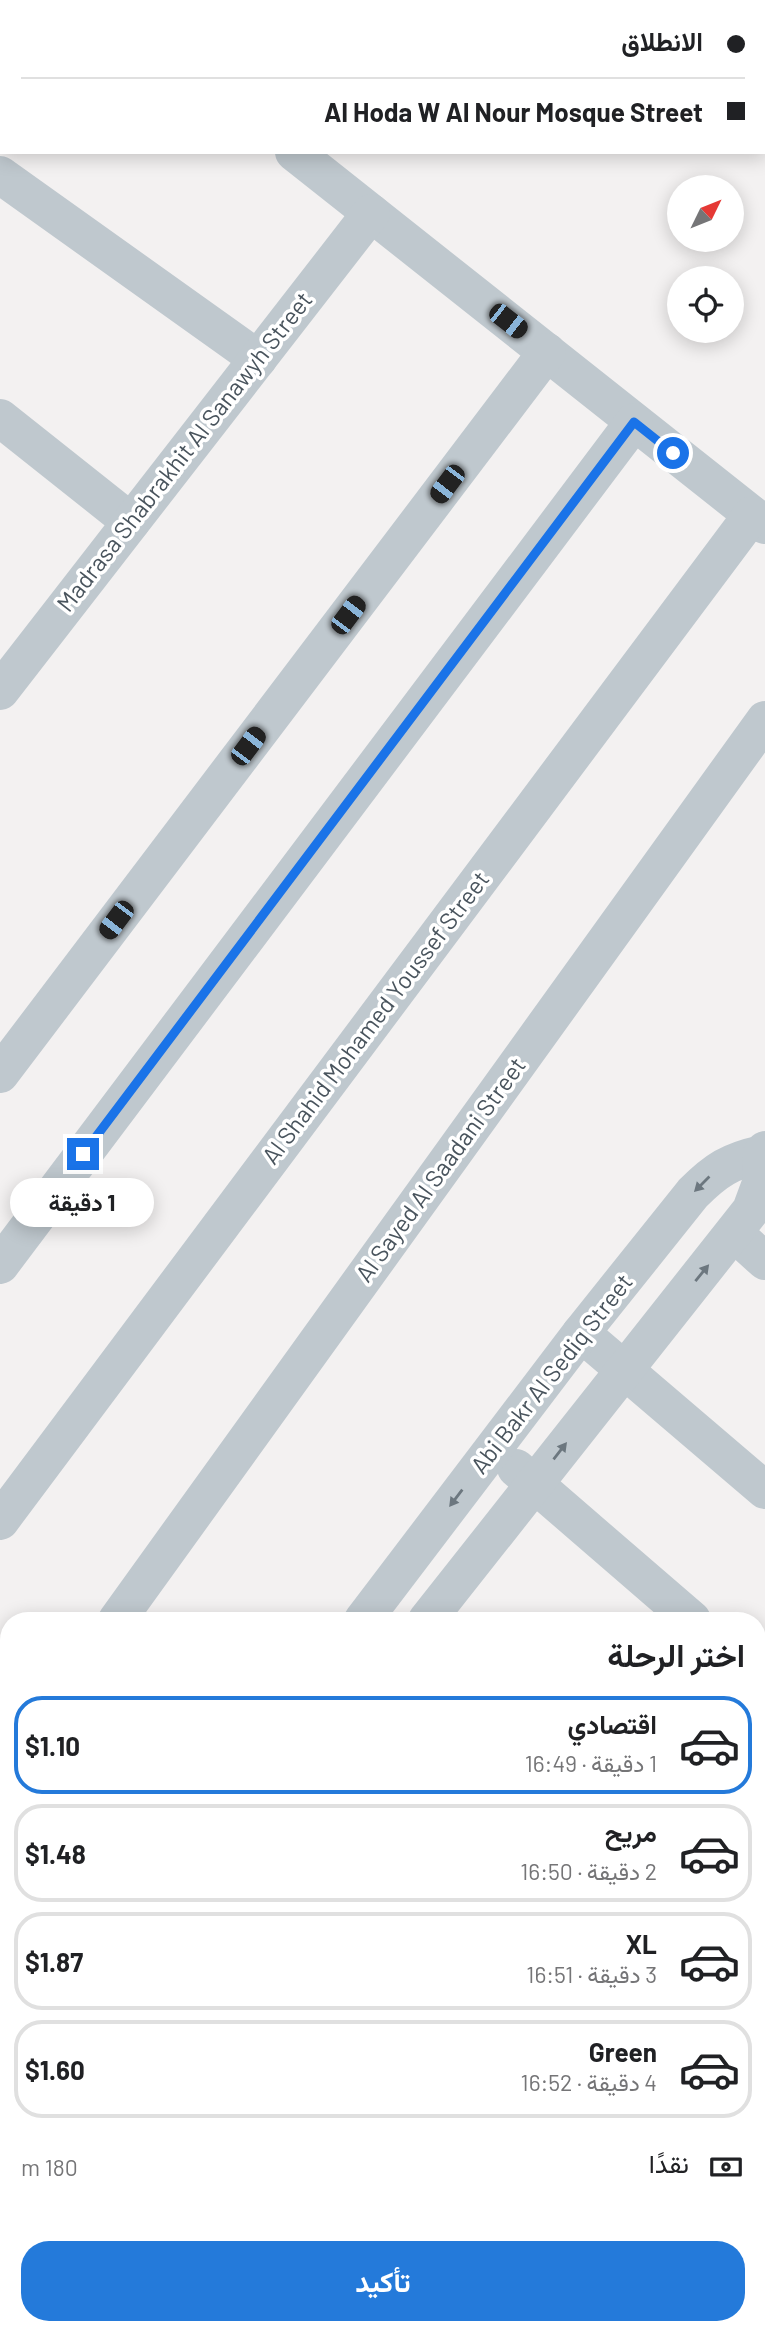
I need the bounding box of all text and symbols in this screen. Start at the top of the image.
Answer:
text: الانطلاق [621,25,703,56]
text: Al Hoda W Al Nour Mosque Street [324,96,703,127]
north arrow [667,175,744,252]
map controls [667,175,744,343]
button: locate [667,266,744,343]
street label: Madrasa Shabrakhit Al Sanawyh Street [50,285,318,617]
car [485,300,532,342]
route start [657,437,689,469]
car [426,461,469,507]
car [327,592,370,638]
car [227,723,270,769]
street label: Al Shahid Mohamed Youssef Street [255,865,494,1169]
car [95,897,138,943]
street label: Al Sayed Al Saadani Street [349,1051,531,1287]
route end [67,1138,99,1170]
one-way arrow [694,1175,710,1192]
callout: 1 دقيقة [11,1178,155,1228]
text: 1 دقيقة [49,1188,116,1216]
one-way arrow [694,1265,709,1283]
street label: Abi Bakr Al Sediq Street [464,1267,638,1479]
one-way arrow [552,1442,567,1460]
one-way arrow [449,1489,463,1507]
text: اختر الرحلة [607,1635,745,1673]
text: اقتصادي [568,1708,657,1739]
icon: car [678,1714,741,1777]
text: $1.10 [25,1730,80,1761]
text: 1 دقيقة · 16:49 [525,1749,657,1777]
text: مريح [605,1816,657,1847]
icon: car [678,1822,741,1885]
text: $1.48 [25,1838,86,1869]
text: 2 دقيقة · 16:50 [520,1857,657,1885]
text: XL [626,1928,657,1959]
icon: car [678,1930,741,1993]
text: $1.87 [25,1946,83,1977]
text: 3 دقيقة · 16:51 [526,1960,657,1988]
text: Green [589,2036,657,2067]
icon: car [678,2038,741,2101]
text: $1.60 [25,2054,85,2085]
text: 4 دقيقة · 16:52 [521,2068,657,2096]
text: نقدًا [649,2147,689,2178]
icon: cash [707,2148,745,2186]
text: 180 m [21,2153,78,2181]
button: تأكيد [21,2241,745,2321]

